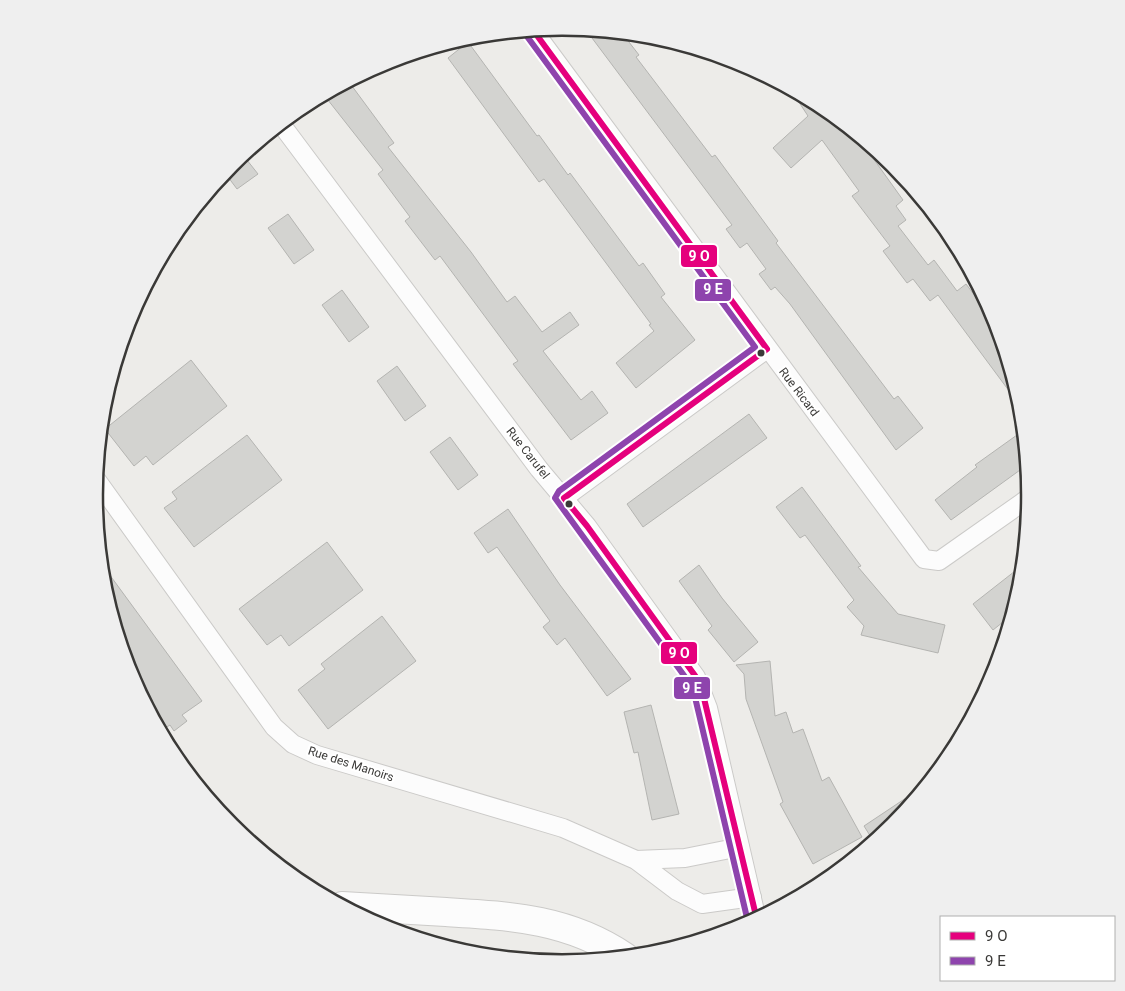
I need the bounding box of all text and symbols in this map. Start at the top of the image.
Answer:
line badge: 9 O [680,244,718,268]
text: 9 O [688,248,710,264]
line badge: 9 E [694,278,732,302]
text: 9 E [703,281,723,297]
unlabelled marker [756,348,766,358]
street label: Rue Ricard [776,365,822,419]
street label: Rue Carufel [503,424,553,482]
unlabelled marker [564,499,574,509]
line badge: 9 O [660,641,698,665]
text: 9 O [668,645,690,661]
line badge: 9 E [673,676,711,700]
text: 9 E [682,680,702,696]
street label: Rue des Manoirs [306,744,396,784]
legend [940,916,1115,981]
text: 9 O [985,927,1007,945]
text: 9 E [985,952,1006,970]

